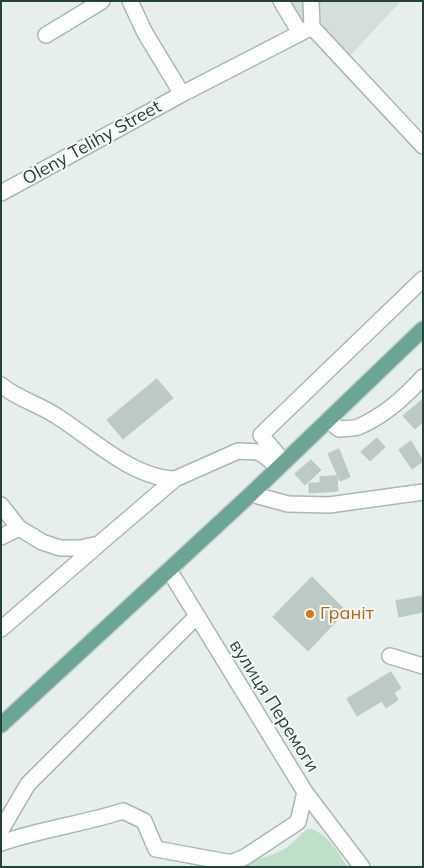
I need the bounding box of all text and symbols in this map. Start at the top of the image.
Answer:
street label: Oleny Telihy Street [19,96,165,190]
place label: Граніт [320,603,374,625]
marker: Граніт [304,608,316,620]
street label: вулиця Перемоги [225,636,323,776]

